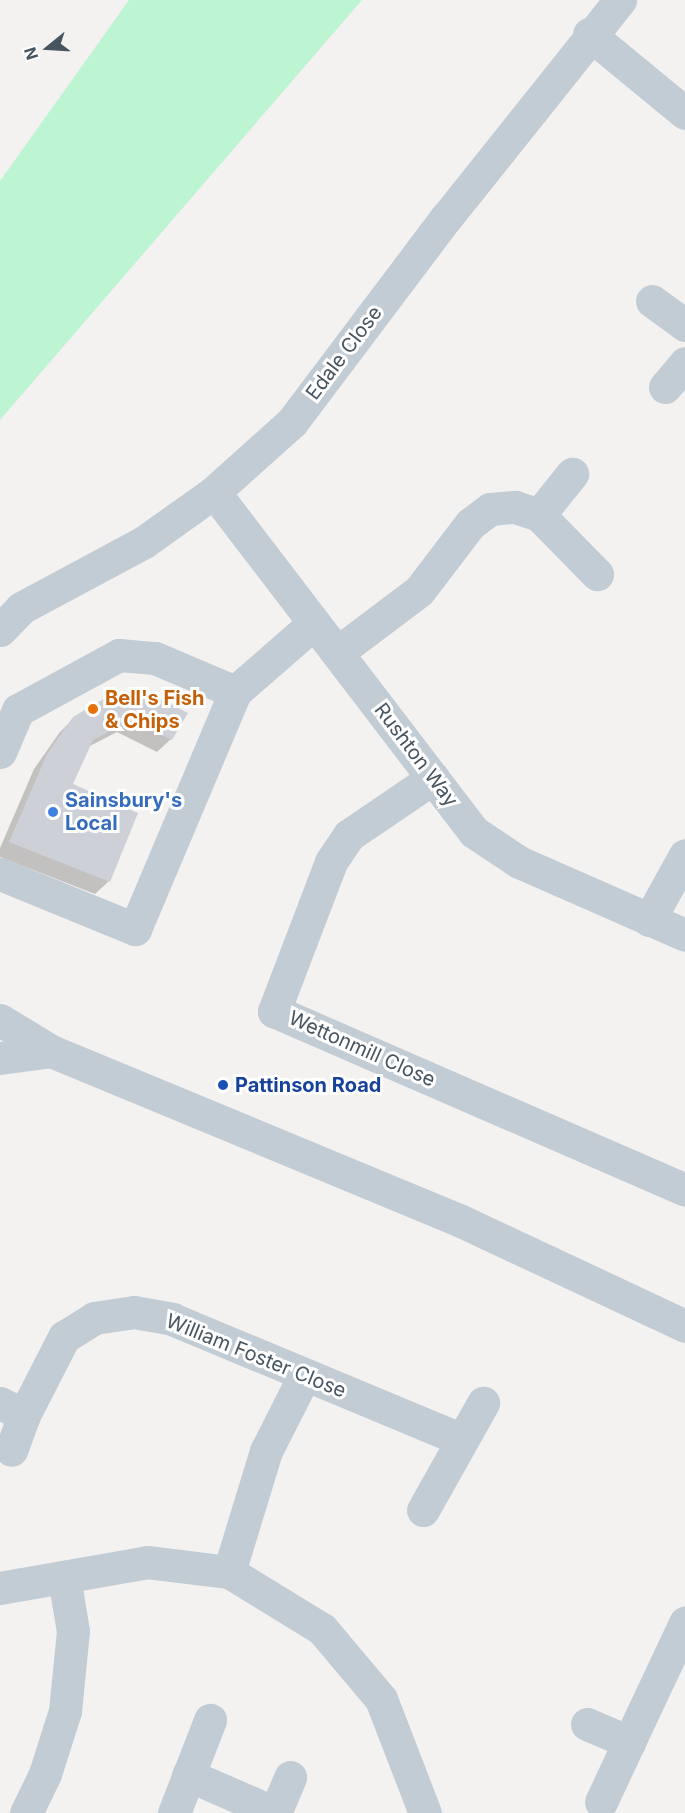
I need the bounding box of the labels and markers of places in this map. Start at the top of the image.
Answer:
place label: Bell's Fish & Chips [105,686,204,733]
marker: Bell's Fish & Chips [86,702,100,716]
place label: Sainsbury's Local [65,789,182,836]
marker: Sainsbury's Local [46,805,60,819]
place label: Pattinson Road [235,1073,381,1097]
marker: Pattinson Road [216,1078,230,1092]

